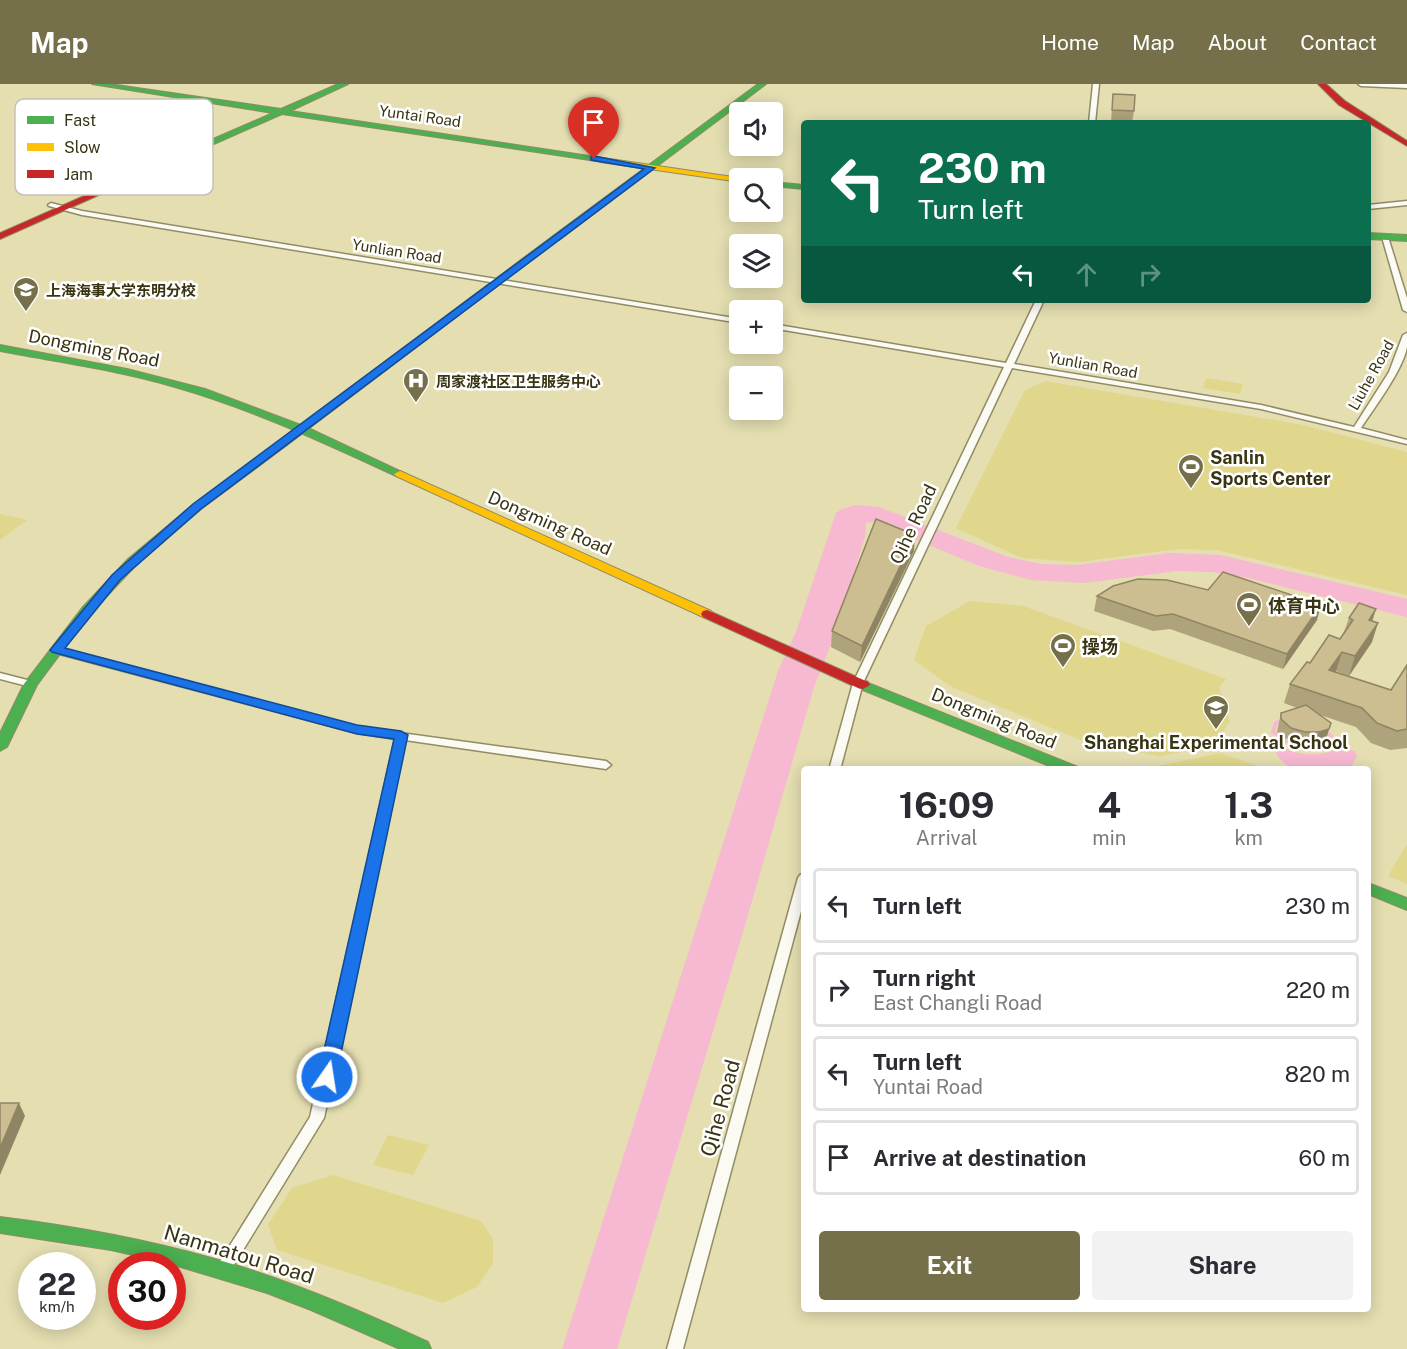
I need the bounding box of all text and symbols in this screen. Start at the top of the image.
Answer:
text: Map [30,26,89,59]
text: Home [1041,30,1099,55]
text: Map [1132,30,1175,55]
text: About [1208,30,1267,55]
text: Contact [1300,30,1377,55]
pin [568,97,619,159]
legend [15,99,213,195]
street label: Yuntai Road [378,102,462,130]
map controls [729,102,783,420]
button: sound [729,102,783,156]
icon: arrive [577,106,610,139]
text: Fast [64,111,96,130]
text: Slow [64,138,101,157]
text: 230 m [918,143,1047,192]
icon: left [819,144,897,222]
text: Jam [64,165,93,184]
button: search [729,168,783,222]
text: Turn left [918,193,1024,225]
button: layers [729,234,783,288]
street label: Yunlian Road [351,236,443,266]
icon: left [1007,258,1040,291]
icon: ahead [1070,258,1103,291]
icon: right [1133,258,1166,291]
school or university icon: 上海海事大学东明分校 [11,275,41,313]
place label: 上海海事大学东明分校 [46,282,196,299]
button: + [729,300,783,354]
street label: Dongming Road [27,325,161,371]
street label: Liuhe Road [1345,337,1397,413]
street label: Yunlian Road [1047,349,1139,381]
hospital icon: 周家渡社区卫生服务中心 [401,366,431,404]
button: − [729,366,783,420]
place label: 周家渡社区卫生服务中心 [436,373,601,390]
place label: Sanlin Sports Center [1210,447,1331,489]
sports icon: Sanlin Sports Center [1176,452,1206,490]
street label: Qihe Road [885,481,941,567]
street label: Dongming Road [485,486,615,560]
sports icon: 体育中心 [1234,590,1264,628]
place label: 体育中心 [1268,595,1340,616]
sports icon: 操场 [1048,631,1078,669]
place label: 操场 [1082,636,1118,657]
street label: Dongming Road [928,683,1060,753]
school or university icon: Shanghai Experimental School [1201,693,1231,731]
place label: Shanghai Experimental School [1084,732,1348,753]
text: 16:09 [899,784,995,826]
text: 4 [1098,784,1121,826]
text: 1.3 [1224,784,1273,826]
text: Arrival [916,826,978,850]
text: min [1092,826,1126,850]
text: km [1234,826,1263,850]
icon: left [822,889,855,922]
text: Turn left [873,893,962,919]
text: 230 m [1285,893,1350,919]
text: Turn right [873,965,976,991]
icon: right [822,973,855,1006]
text: 220 m [1286,977,1350,1003]
text: East Changli Road [873,991,1042,1015]
position arrow [295,1045,359,1109]
text: Turn left [873,1049,962,1075]
street label: Qihe Road [695,1057,745,1159]
icon: left [822,1057,855,1090]
text: 820 m [1285,1061,1350,1087]
text: Yuntai Road [873,1075,983,1099]
icon: arrive [822,1141,855,1174]
text: Arrive at destination [873,1145,1086,1171]
text: 60 m [1299,1145,1350,1171]
street label: Nanmatou Road [161,1219,317,1289]
button: Exit [819,1231,1080,1300]
button: Share [1092,1231,1353,1300]
speed limit sign: 30 [108,1252,186,1330]
text: 22 [38,1266,76,1302]
text: km/h [39,1298,75,1315]

